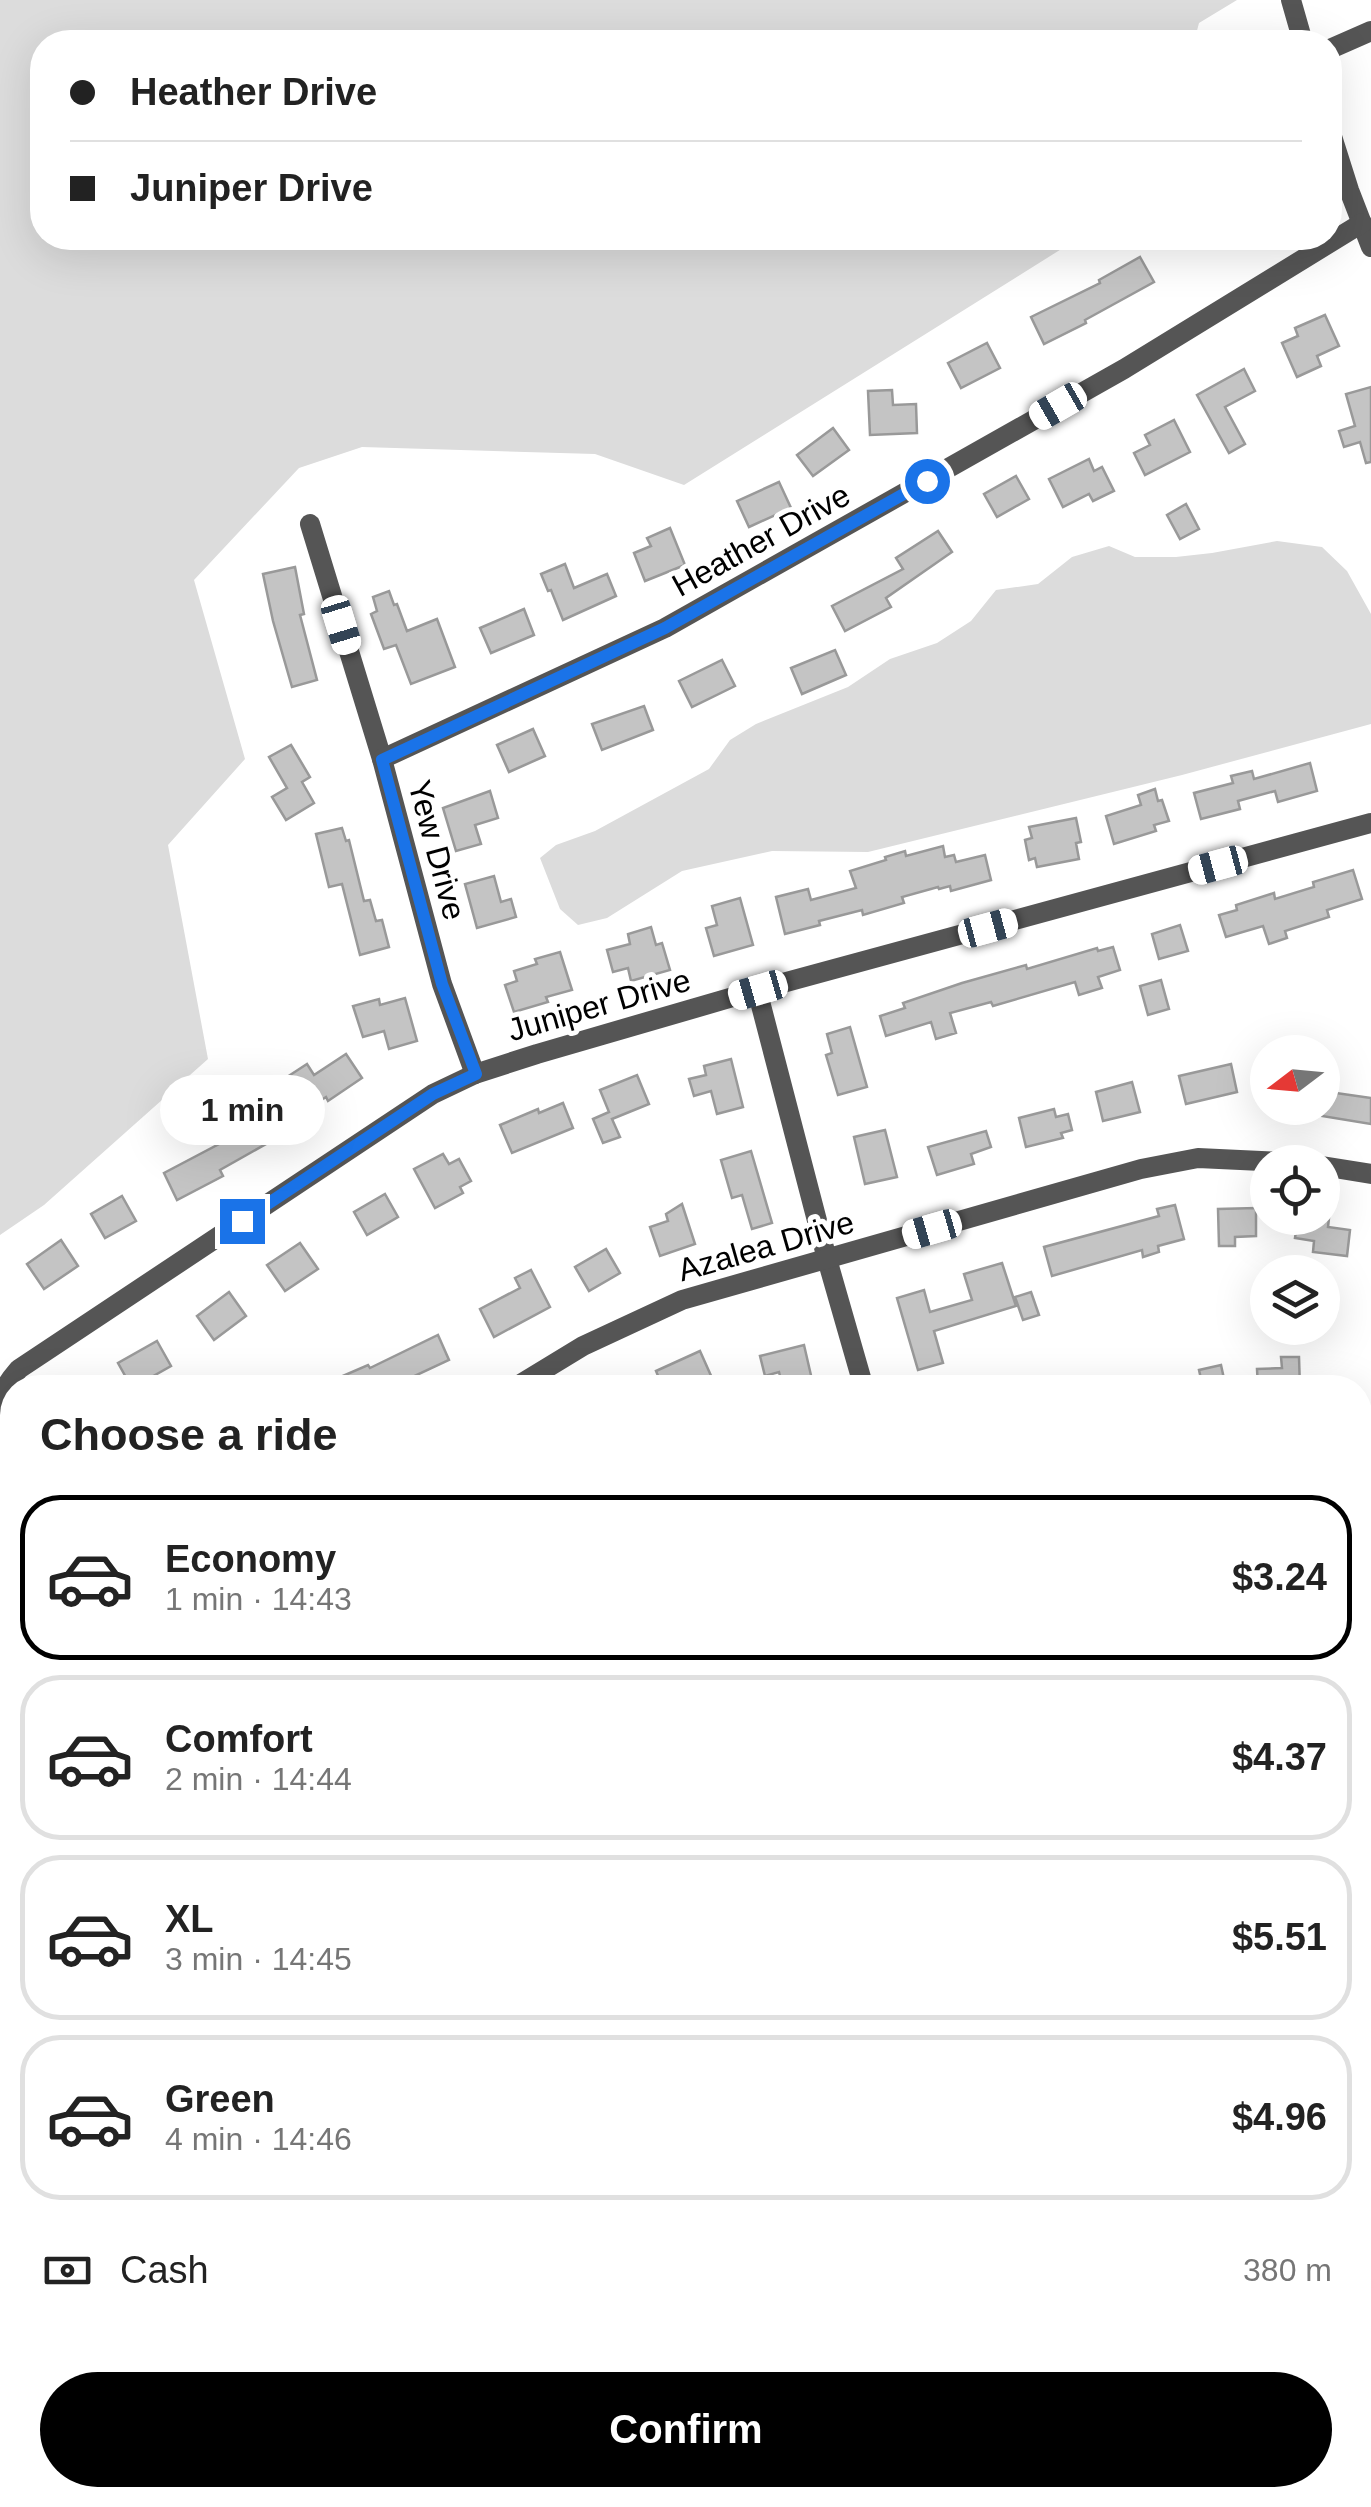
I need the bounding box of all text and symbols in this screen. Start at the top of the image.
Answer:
text: Heather Drive [130,71,377,113]
text: Juniper Drive [130,167,373,209]
car [1025,378,1091,434]
route start [905,459,950,504]
street label: Heather Drive [666,476,856,604]
car [318,592,364,658]
street label: Yew Drive [401,776,473,924]
car [1185,843,1251,887]
car [955,906,1021,950]
street label: Juniper Drive [503,962,695,1048]
car [725,967,791,1013]
north arrow [1250,1035,1340,1125]
map controls [1250,1035,1340,1345]
callout: 1 min [160,1076,324,1146]
text: 1 min [201,1092,284,1128]
button: locate [1250,1145,1340,1235]
route end [220,1199,265,1244]
street label: Azalea Drive [674,1204,858,1288]
car [899,1206,965,1252]
button: layers [1250,1255,1340,1345]
text: Choose a ride [40,1409,338,1460]
icon: car [45,1533,135,1623]
text: Economy [165,1538,336,1580]
text: $3.24 [1232,1556,1327,1598]
text: 1 min · 14:43 [165,1581,352,1617]
icon: car [45,1713,135,1803]
text: Comfort [165,1718,313,1760]
text: $4.37 [1232,1736,1327,1778]
text: 2 min · 14:44 [165,1761,352,1797]
icon: car [45,1893,135,1983]
text: XL [165,1898,214,1940]
text: $5.51 [1232,1916,1327,1958]
text: 3 min · 14:45 [165,1941,352,1977]
icon: car [45,2073,135,2163]
text: Green [165,2078,275,2120]
text: $4.96 [1232,2096,1327,2138]
text: 4 min · 14:46 [165,2121,352,2157]
icon: cash [40,2243,95,2298]
text: Cash [120,2249,209,2291]
text: 380 m [1243,2252,1332,2288]
button: Confirm [40,2372,1332,2487]

